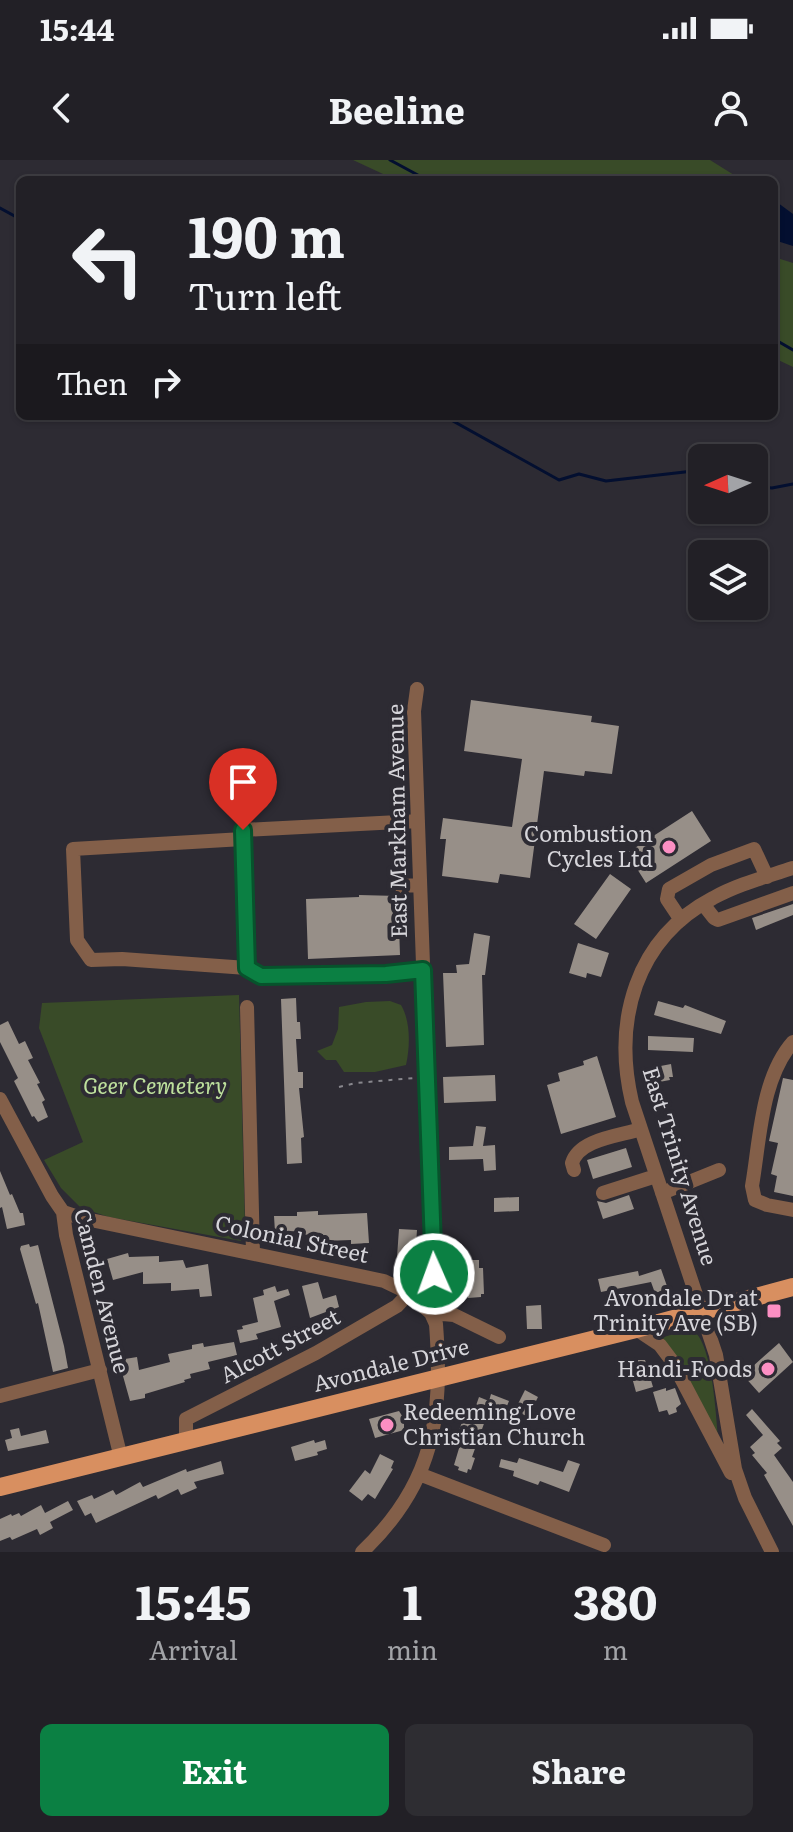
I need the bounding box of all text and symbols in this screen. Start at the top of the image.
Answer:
text: 15:44 [40,6,114,50]
text: Beeline [328,82,465,135]
icon: back [40,86,84,130]
icon: person [709,86,753,130]
text: 190 m [188,192,345,275]
icon: left [56,208,160,312]
text: Turn left [188,268,342,321]
text: Then [56,360,128,404]
icon: right [144,360,188,404]
north arrow [688,444,768,524]
map controls [688,444,768,620]
button: layers [688,540,768,620]
street label: East Markham Avenue [377,704,414,939]
pin [209,748,277,830]
icon: arrive [221,760,265,804]
place label: Combustion Cycles Ltd [524,816,653,874]
marker: Combustion Cycles Ltd [660,838,678,856]
street label: East Trinity Avenue [635,1062,727,1269]
park label: Geer Cemetery [83,1068,227,1101]
street label: Camden Avenue [67,1205,140,1376]
street label: Colonial Street [212,1205,372,1270]
position arrow [392,1232,476,1316]
place label: Avondale Dr at Trinity Ave (SB) [593,1280,758,1338]
street label: Alcott Street [213,1299,345,1390]
marker: Avondale Dr at Trinity Ave (SB) [765,1302,783,1320]
street label: Avondale Drive [309,1328,472,1399]
place label: Handi-Foods [617,1351,752,1384]
marker: Handi-Foods [759,1360,777,1378]
place label: Redeeming Love Christian Church [403,1394,585,1452]
marker: Redeeming Love Christian Church [378,1416,396,1434]
text: 15:45 [135,1564,251,1635]
text: 1 [402,1564,422,1635]
text: 380 [573,1564,658,1635]
text: Arrival [149,1629,238,1668]
text: min [387,1629,438,1668]
text: m [603,1629,628,1668]
button: Exit [40,1724,389,1816]
button: Share [405,1724,753,1816]

